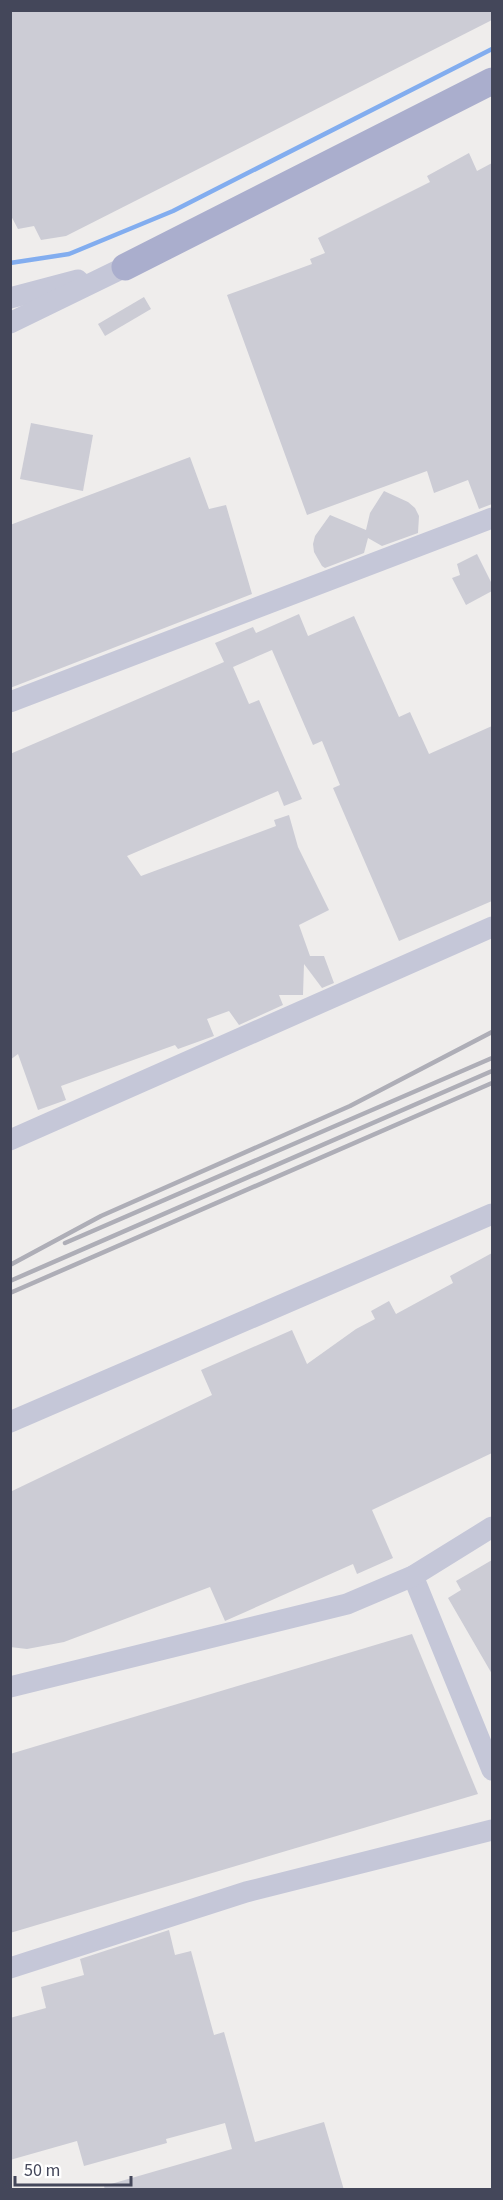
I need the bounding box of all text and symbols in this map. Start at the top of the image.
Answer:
scale bar [15,2149,130,2187]
text: 50 m [24,2158,60,2183]

